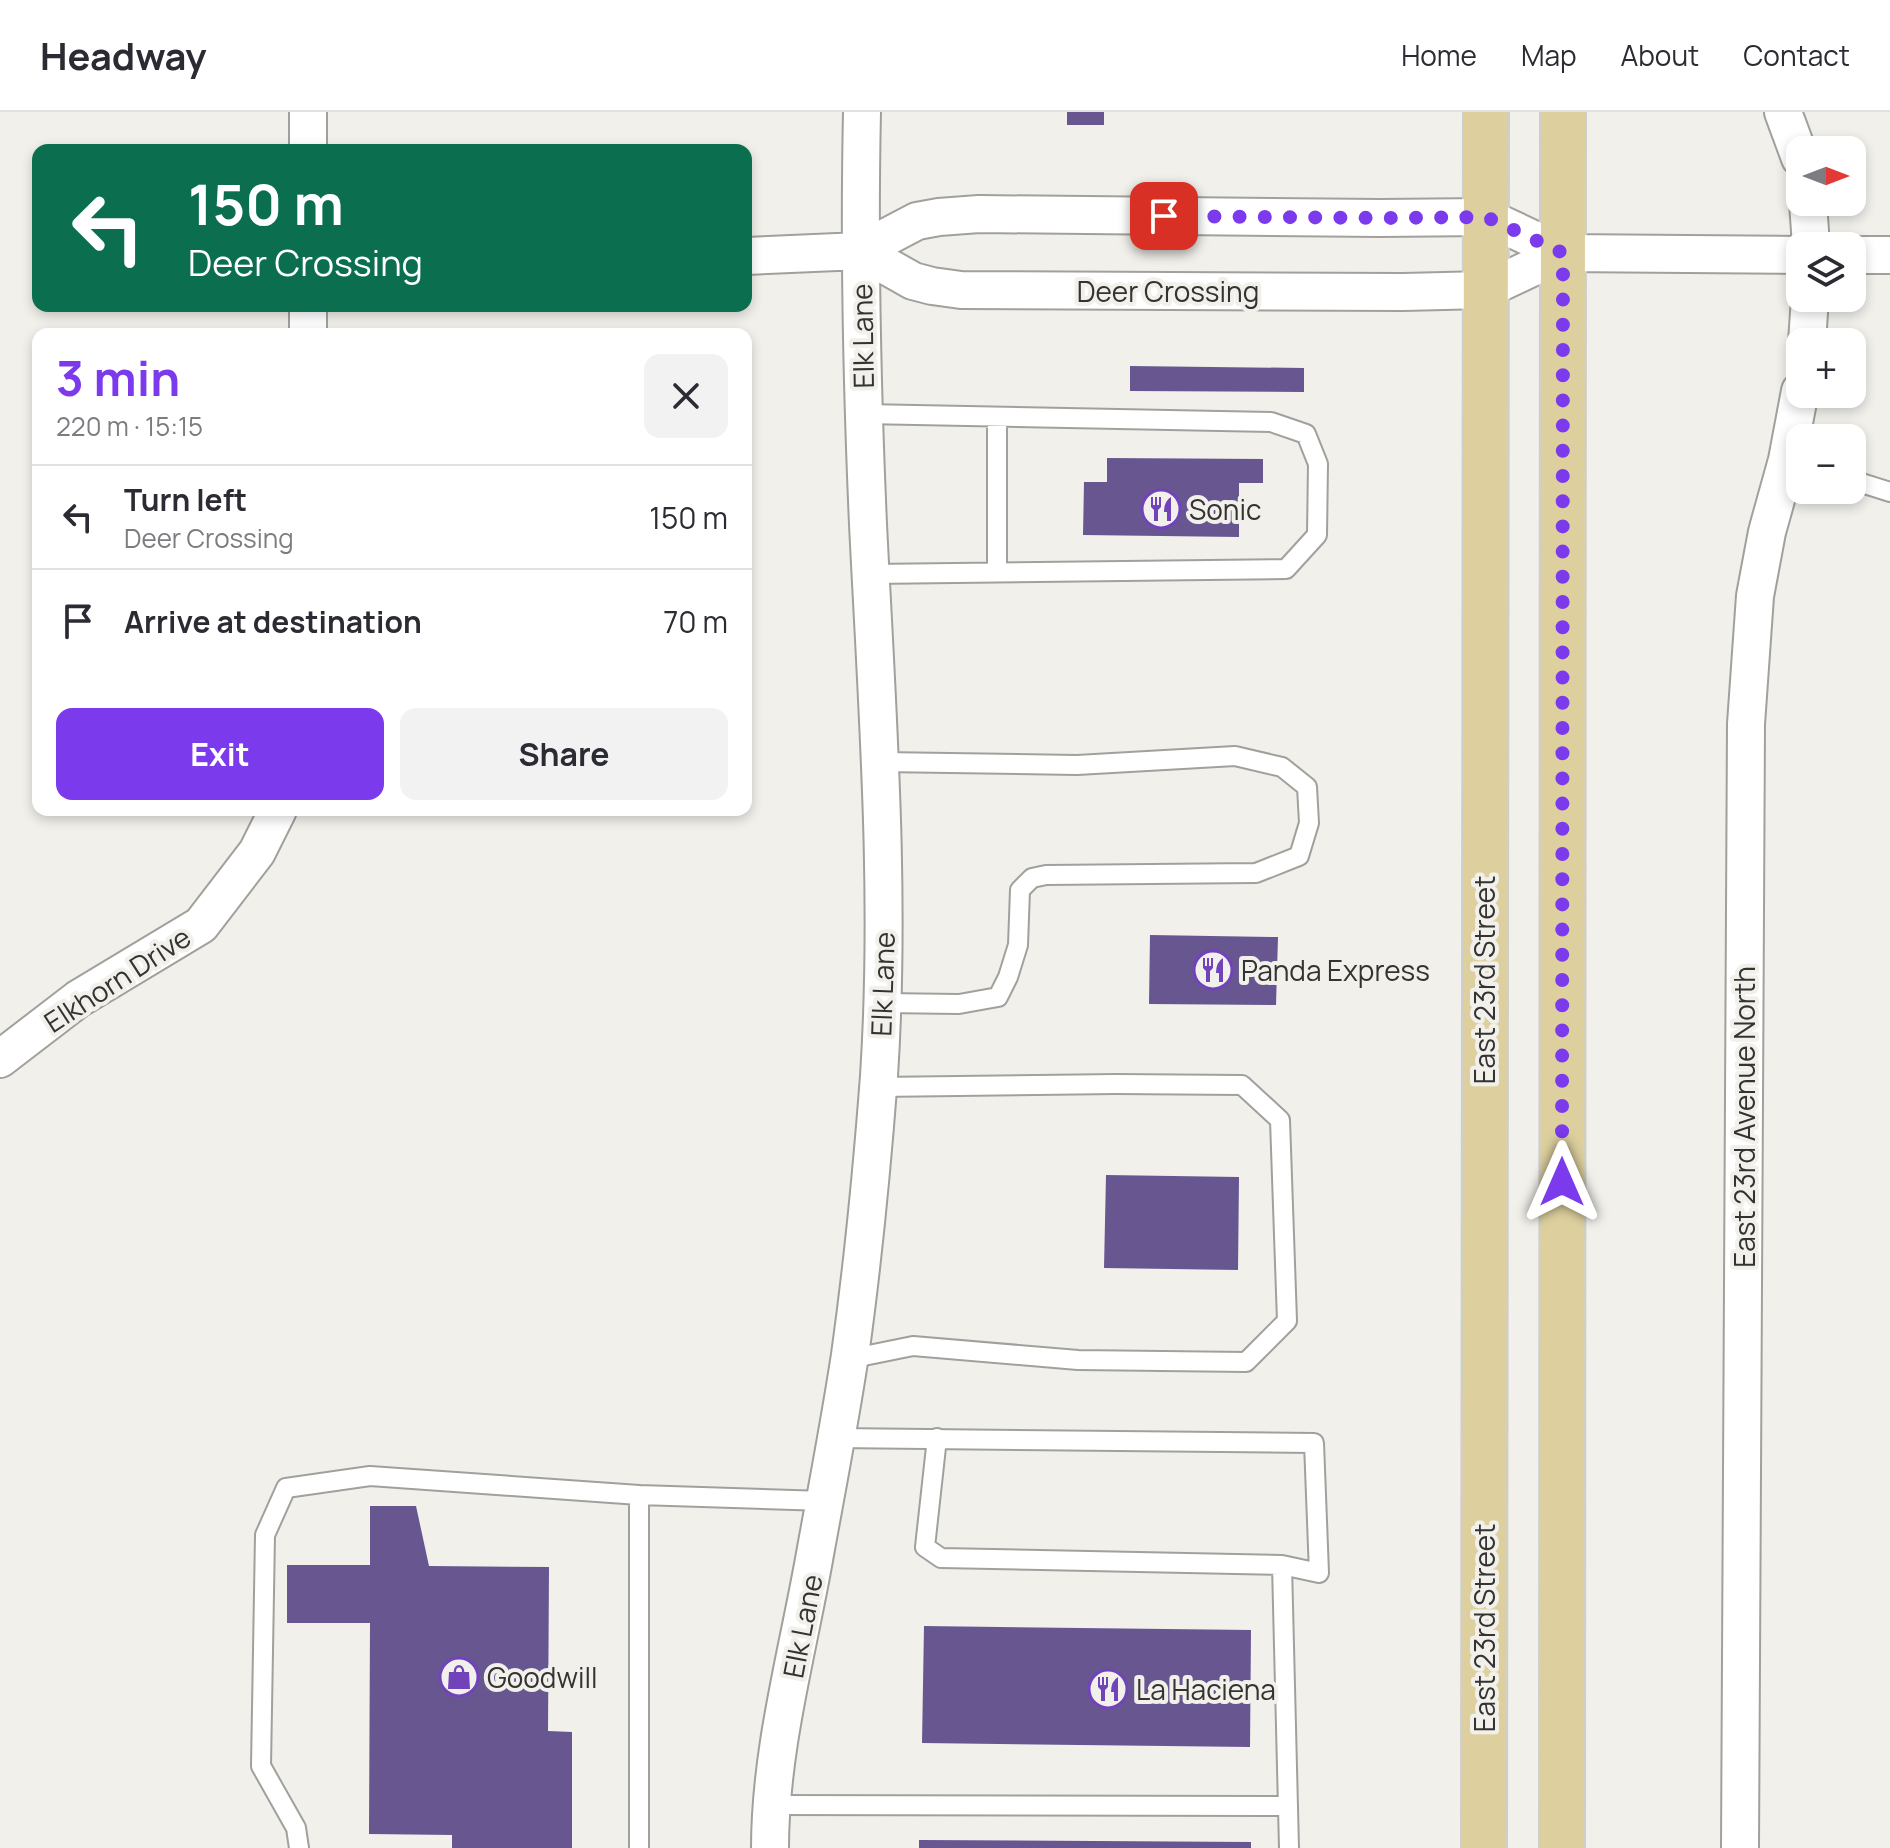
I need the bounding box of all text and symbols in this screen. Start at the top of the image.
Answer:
text: Headway [40,29,207,81]
text: Home [1401,36,1477,74]
text: Map [1521,36,1577,74]
text: About [1621,36,1699,74]
text: Contact [1743,36,1850,74]
north arrow [1786,136,1866,216]
map controls [1786,136,1866,504]
text: 150 m [188,165,344,242]
icon: left [56,176,160,280]
pin [1130,182,1198,250]
icon: arrive [1142,194,1186,238]
button: layers [1786,232,1866,312]
text: Deer Crossing [188,238,423,287]
street label: Deer Crossing [1077,272,1259,310]
street label: Elk Lane [842,283,882,389]
button: + [1786,328,1866,408]
text: 3 min [56,345,180,410]
button: close [644,354,728,438]
text: 220 m · 15:15 [56,408,203,444]
button: − [1786,424,1866,504]
text: Turn left [124,479,247,520]
restaurant icon: Sonic [1140,488,1182,530]
place label: Sonic [1189,490,1262,528]
icon: left [56,495,100,539]
text: 150 m [649,497,728,538]
text: Deer Crossing [124,520,294,556]
icon: arrive [56,599,100,643]
text: Arrive at destination [124,601,422,642]
text: 70 m [663,601,728,642]
button: Exit [56,708,384,800]
button: Share [400,708,728,800]
street label: East 23rd Street [1465,876,1503,1084]
street label: Elkhorn Drive [36,917,198,1041]
street label: Elk Lane [861,931,903,1037]
restaurant icon: Panda Express [1192,949,1234,991]
place label: Panda Express [1241,951,1430,989]
street label: East 23rd Avenue North [1725,966,1763,1268]
position arrow [1520,1140,1604,1224]
street label: East 23rd Street [1465,1524,1503,1732]
street label: Elk Lane [773,1571,831,1681]
shop icon: Goodwill [438,1656,480,1698]
place label: Goodwill [487,1658,598,1696]
restaurant icon: La Haciena [1087,1668,1129,1710]
place label: La Haciena [1136,1670,1276,1708]

